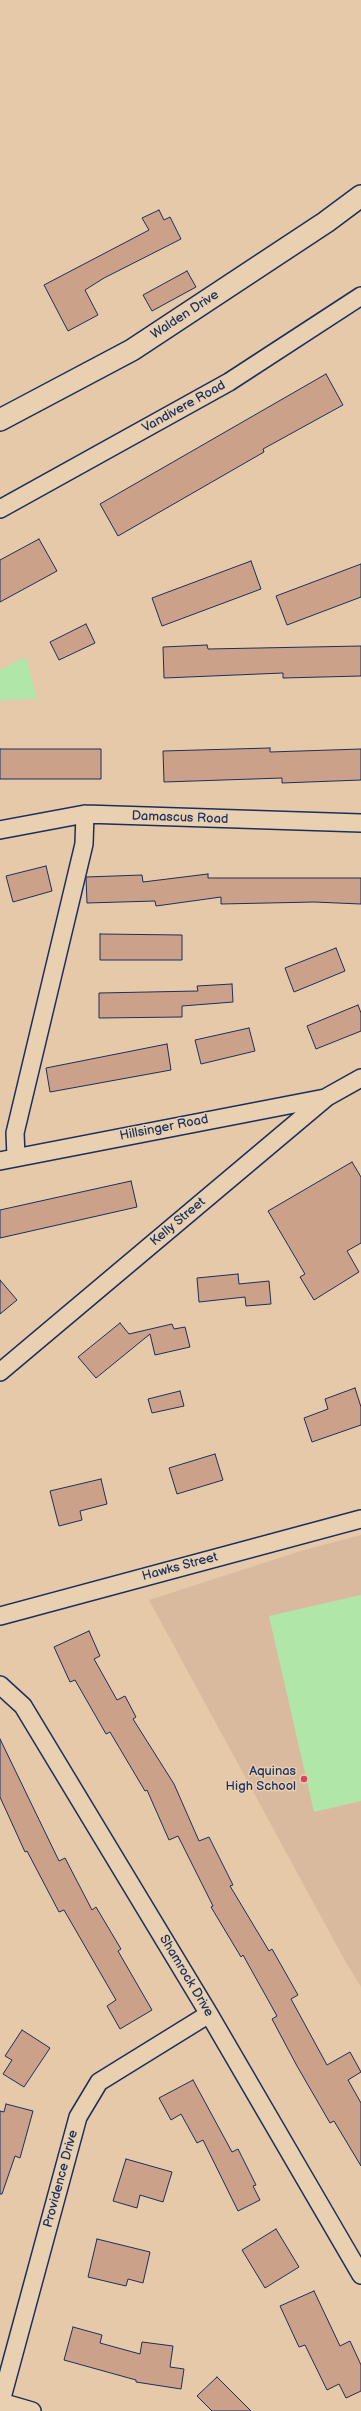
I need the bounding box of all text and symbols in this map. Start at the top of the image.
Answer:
street label: Walden Drive [148,287,222,343]
street label: Vandivere Road [140,378,228,436]
street label: Damascus Road [131,809,229,827]
street label: Hillsinger Road [118,1112,210,1144]
street label: Kelly Street [147,1195,209,1249]
street label: Hawks Street [141,1549,219,1585]
place label: Aquinas High School [226,1764,296,1795]
marker: Aquinas High School [299,1774,309,1784]
street label: Shamrock Drive [156,1932,216,2020]
street label: Providence Drive [40,2128,82,2230]

